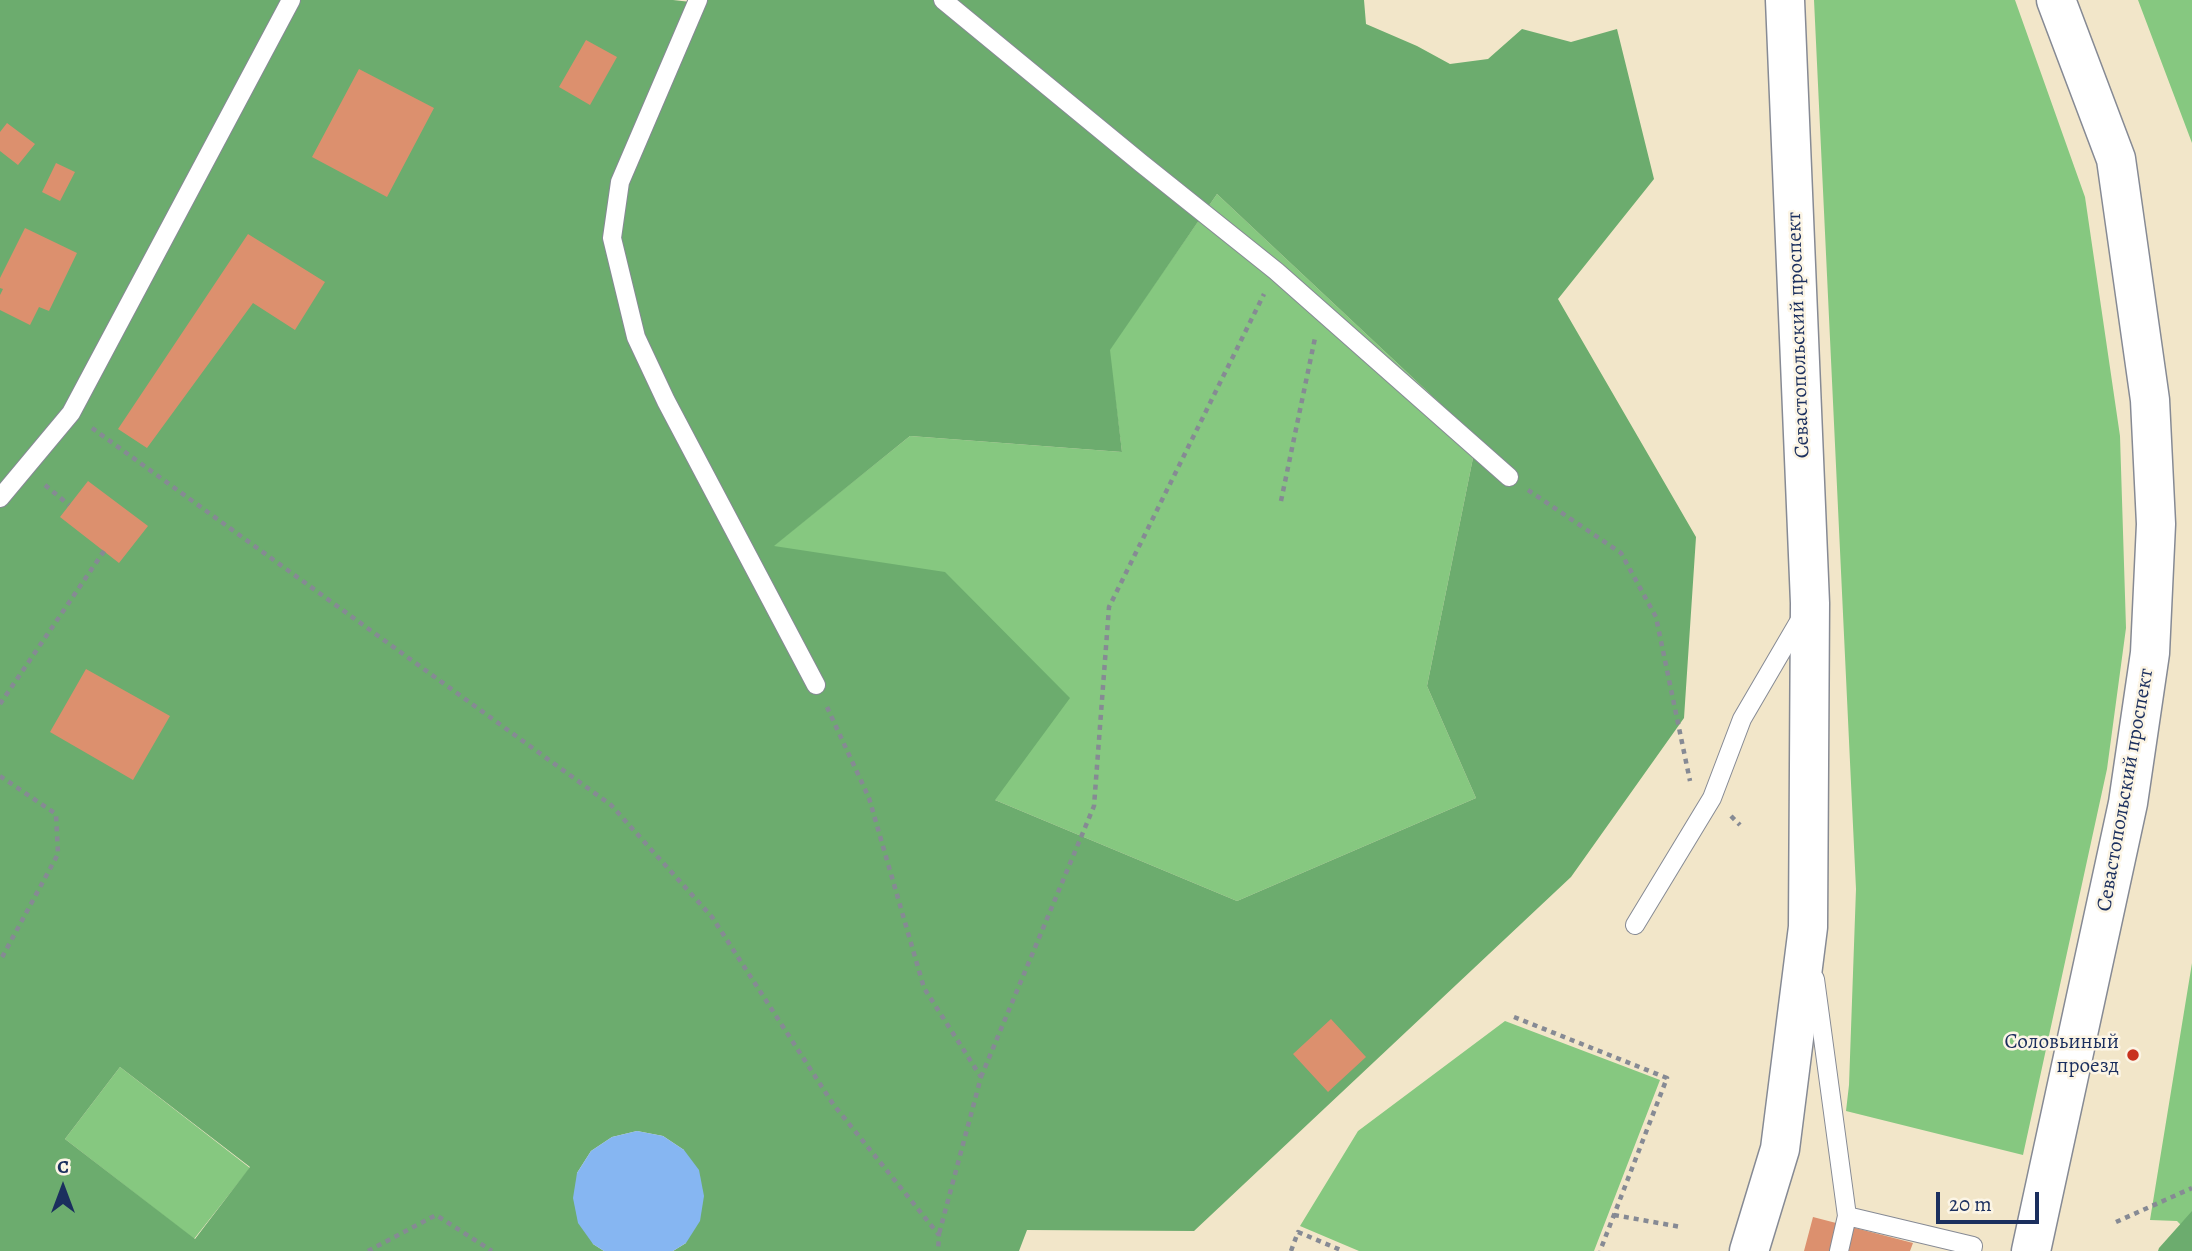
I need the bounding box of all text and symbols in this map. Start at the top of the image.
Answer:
street label: Севастопольский проспект [1782,211,1816,459]
street label: Севастопольский проспект [2092,667,2160,913]
place label: Соловьиный проезд [2005,1030,2119,1080]
marker: Соловьиный проезд [2125,1047,2141,1063]
north arrow [28,1153,98,1223]
text: С [57,1154,69,1180]
scale bar [1940,1178,2043,1222]
text: 20 m [1949,1190,1992,1218]

